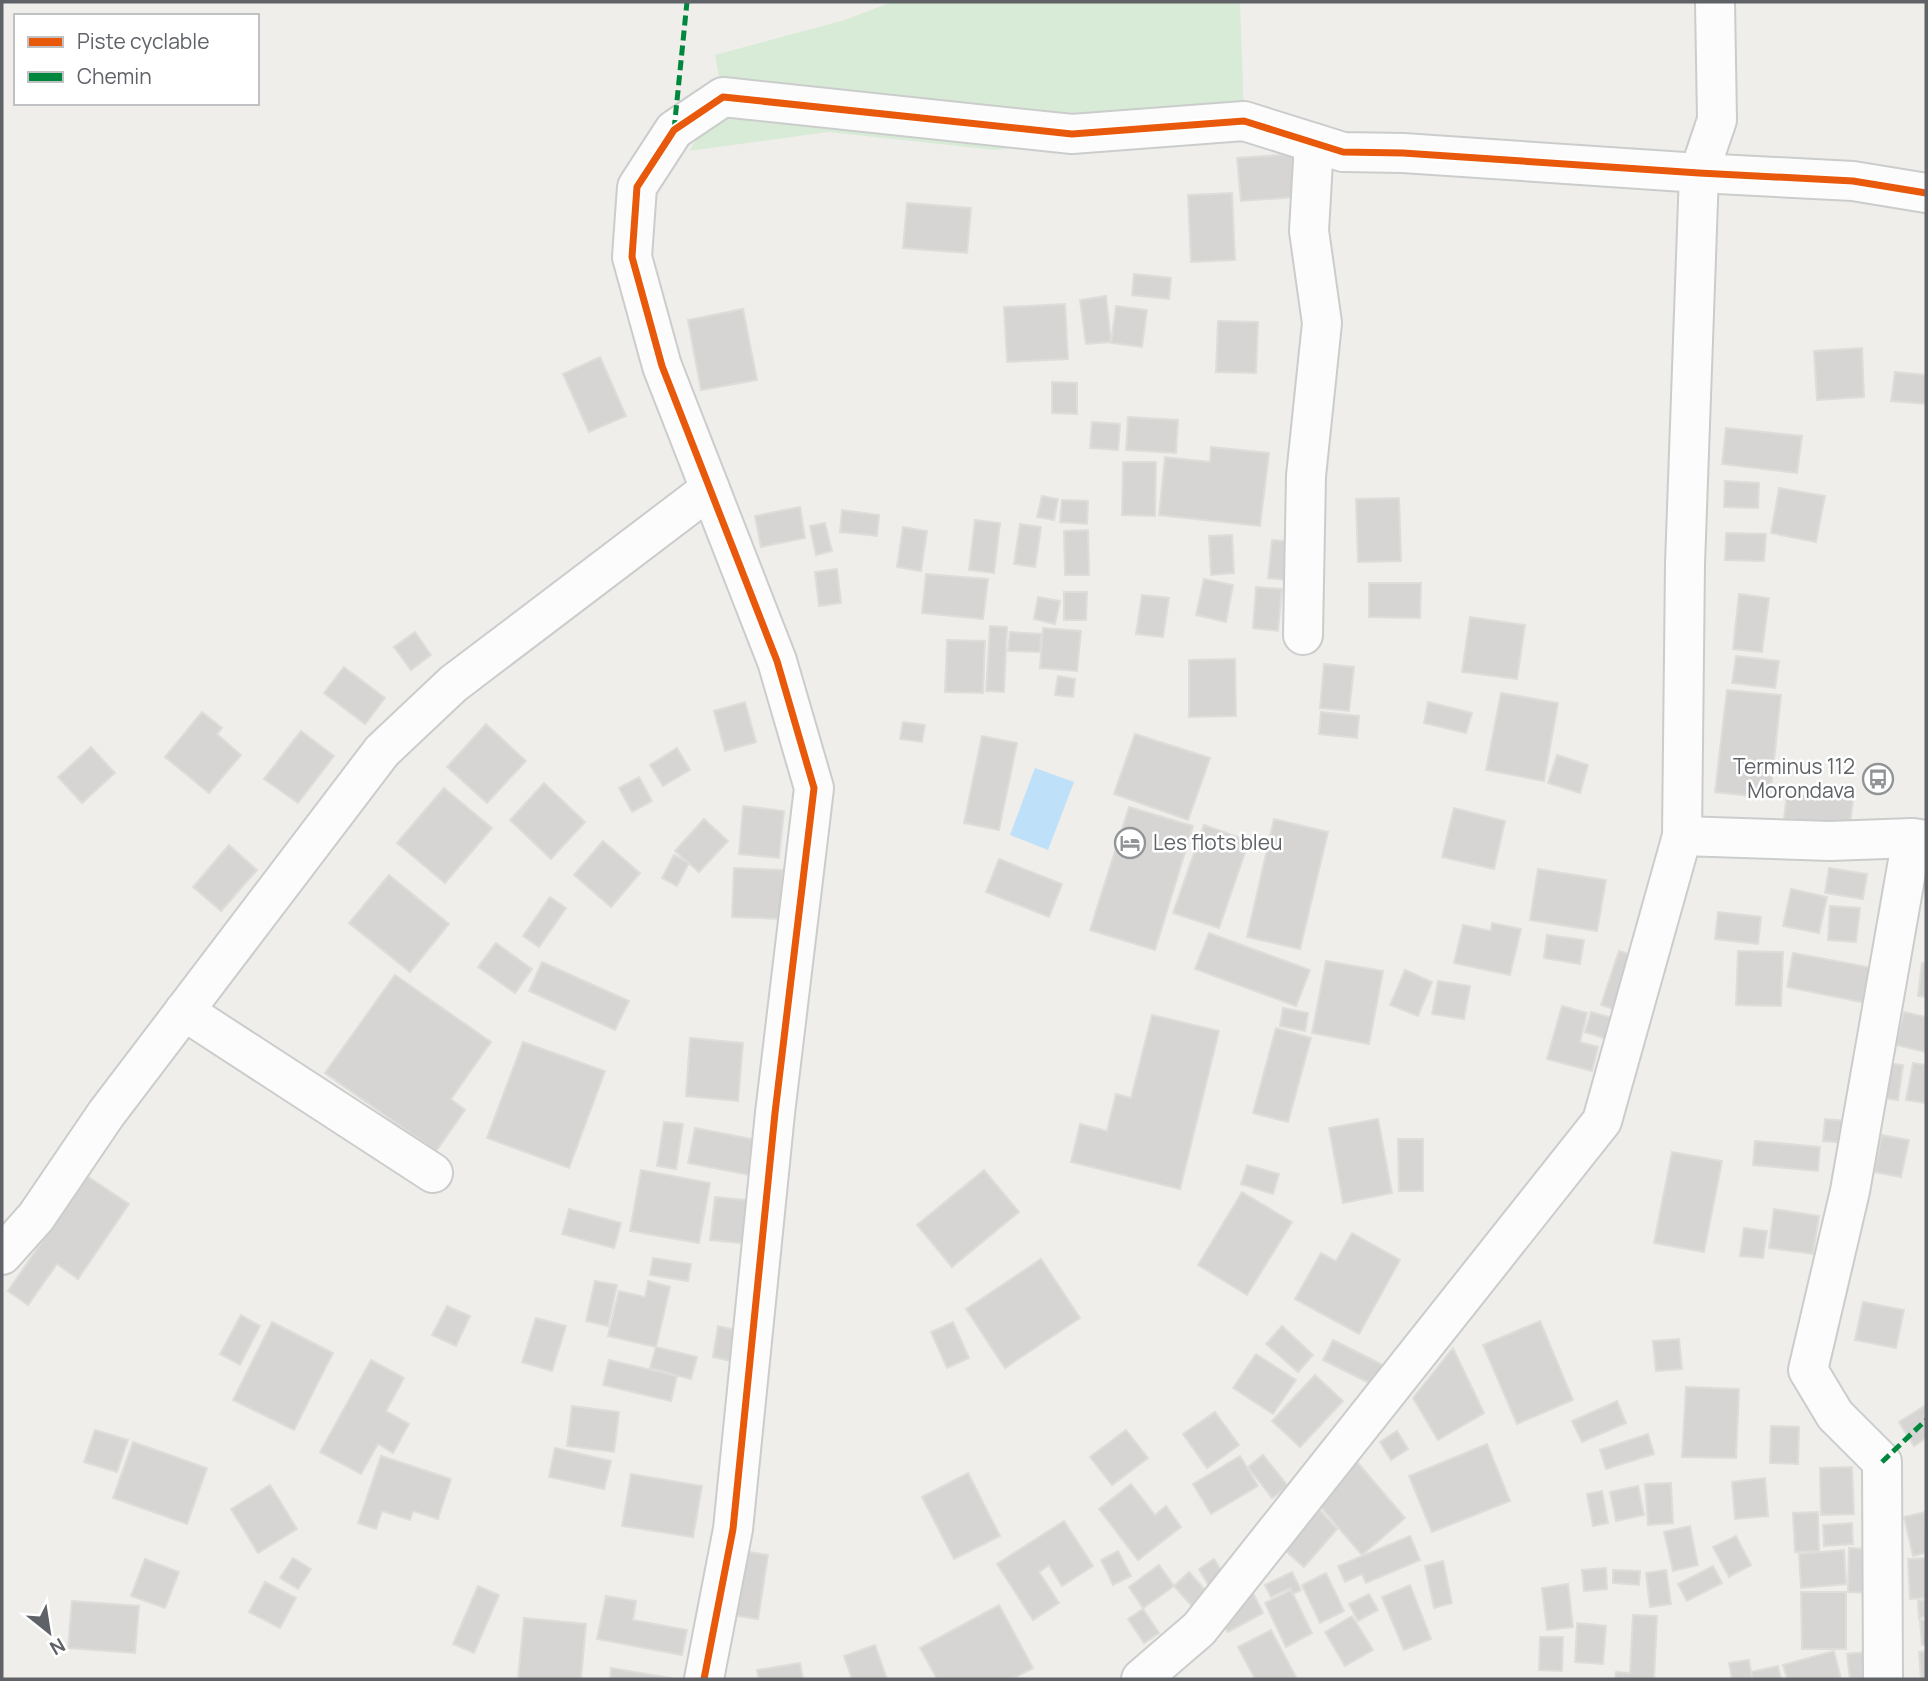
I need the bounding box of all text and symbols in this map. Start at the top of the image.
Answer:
legend [14,14,259,105]
text: Piste cyclable [77,27,209,55]
text: Chemin [77,62,152,90]
place label: Terminus 112 Morondava [1733,752,1855,804]
bus stop icon: Terminus 112 Morondava [1861,762,1895,796]
hotel icon: Les flots bleu [1113,826,1147,860]
place label: Les flots bleu [1153,828,1282,856]
north arrow [14,1597,84,1667]
text: N [45,1632,70,1661]

